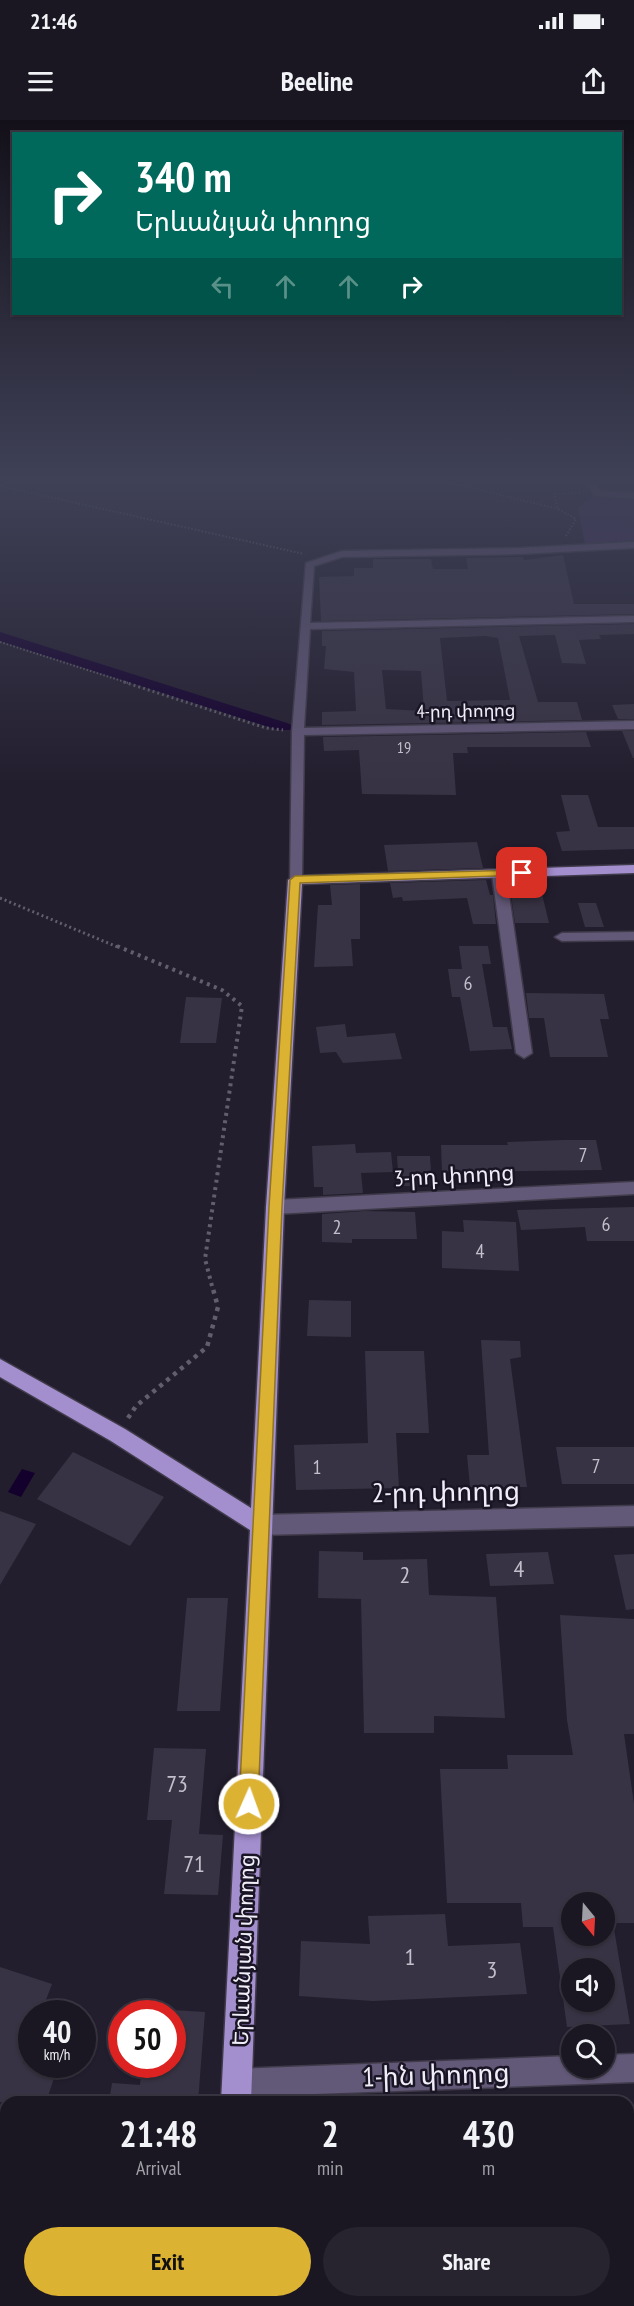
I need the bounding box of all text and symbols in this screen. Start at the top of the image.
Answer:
text: 21:46 [30,7,78,35]
text: Beeline [281,64,353,98]
icon: menu [24,65,57,98]
icon: share [577,65,610,98]
text: 340 m [135,149,232,204]
icon: right [36,156,114,234]
text: Երևանյան փողոց [135,204,371,238]
icon: left [206,270,239,303]
icon: ahead [269,270,302,303]
icon: ahead [332,270,365,303]
icon: right [395,270,428,303]
street label: 4-րդ փողոց [416,698,516,723]
house number: 19 [397,737,411,757]
pin [496,847,547,898]
icon: arrive [505,856,538,889]
house number: 6 [464,970,473,996]
house number: 7 [579,1142,588,1168]
street label: 3-րդ փողոց [393,1158,515,1192]
house number: 6 [602,1211,611,1237]
house number: 2 [333,1214,342,1240]
house number: 4 [476,1238,485,1264]
house number: 7 [592,1453,601,1479]
house number: 1 [313,1454,322,1480]
street label: 2-րդ փողոց [372,1473,520,1509]
house number: 4 [514,1553,525,1584]
house number: 2 [400,1559,410,1590]
house number: 73 [166,1768,188,1799]
position arrow [217,1772,281,1836]
house number: 71 [183,1848,205,1879]
street label: Երևանյան փողոց [226,1853,260,2047]
north arrow [561,1892,615,1946]
map controls [561,1892,615,2078]
house number: 1 [405,1941,415,1972]
house number: 3 [487,1954,497,1985]
button: sound [561,1958,615,2012]
speed limit sign: 50 [108,2000,186,2078]
text: 40 [43,2012,71,2051]
button: search [561,2024,615,2078]
text: km/h [44,2045,70,2064]
street label: 1-ին փողոց [362,2054,510,2094]
text: 21:48 [120,2110,197,2157]
text: 2 [321,2110,339,2157]
text: 430 [463,2110,514,2157]
text: Arrival [136,2155,181,2181]
text: min [317,2155,343,2181]
text: m [482,2155,495,2181]
button: Exit [24,2227,311,2296]
button: Share [323,2227,610,2296]

